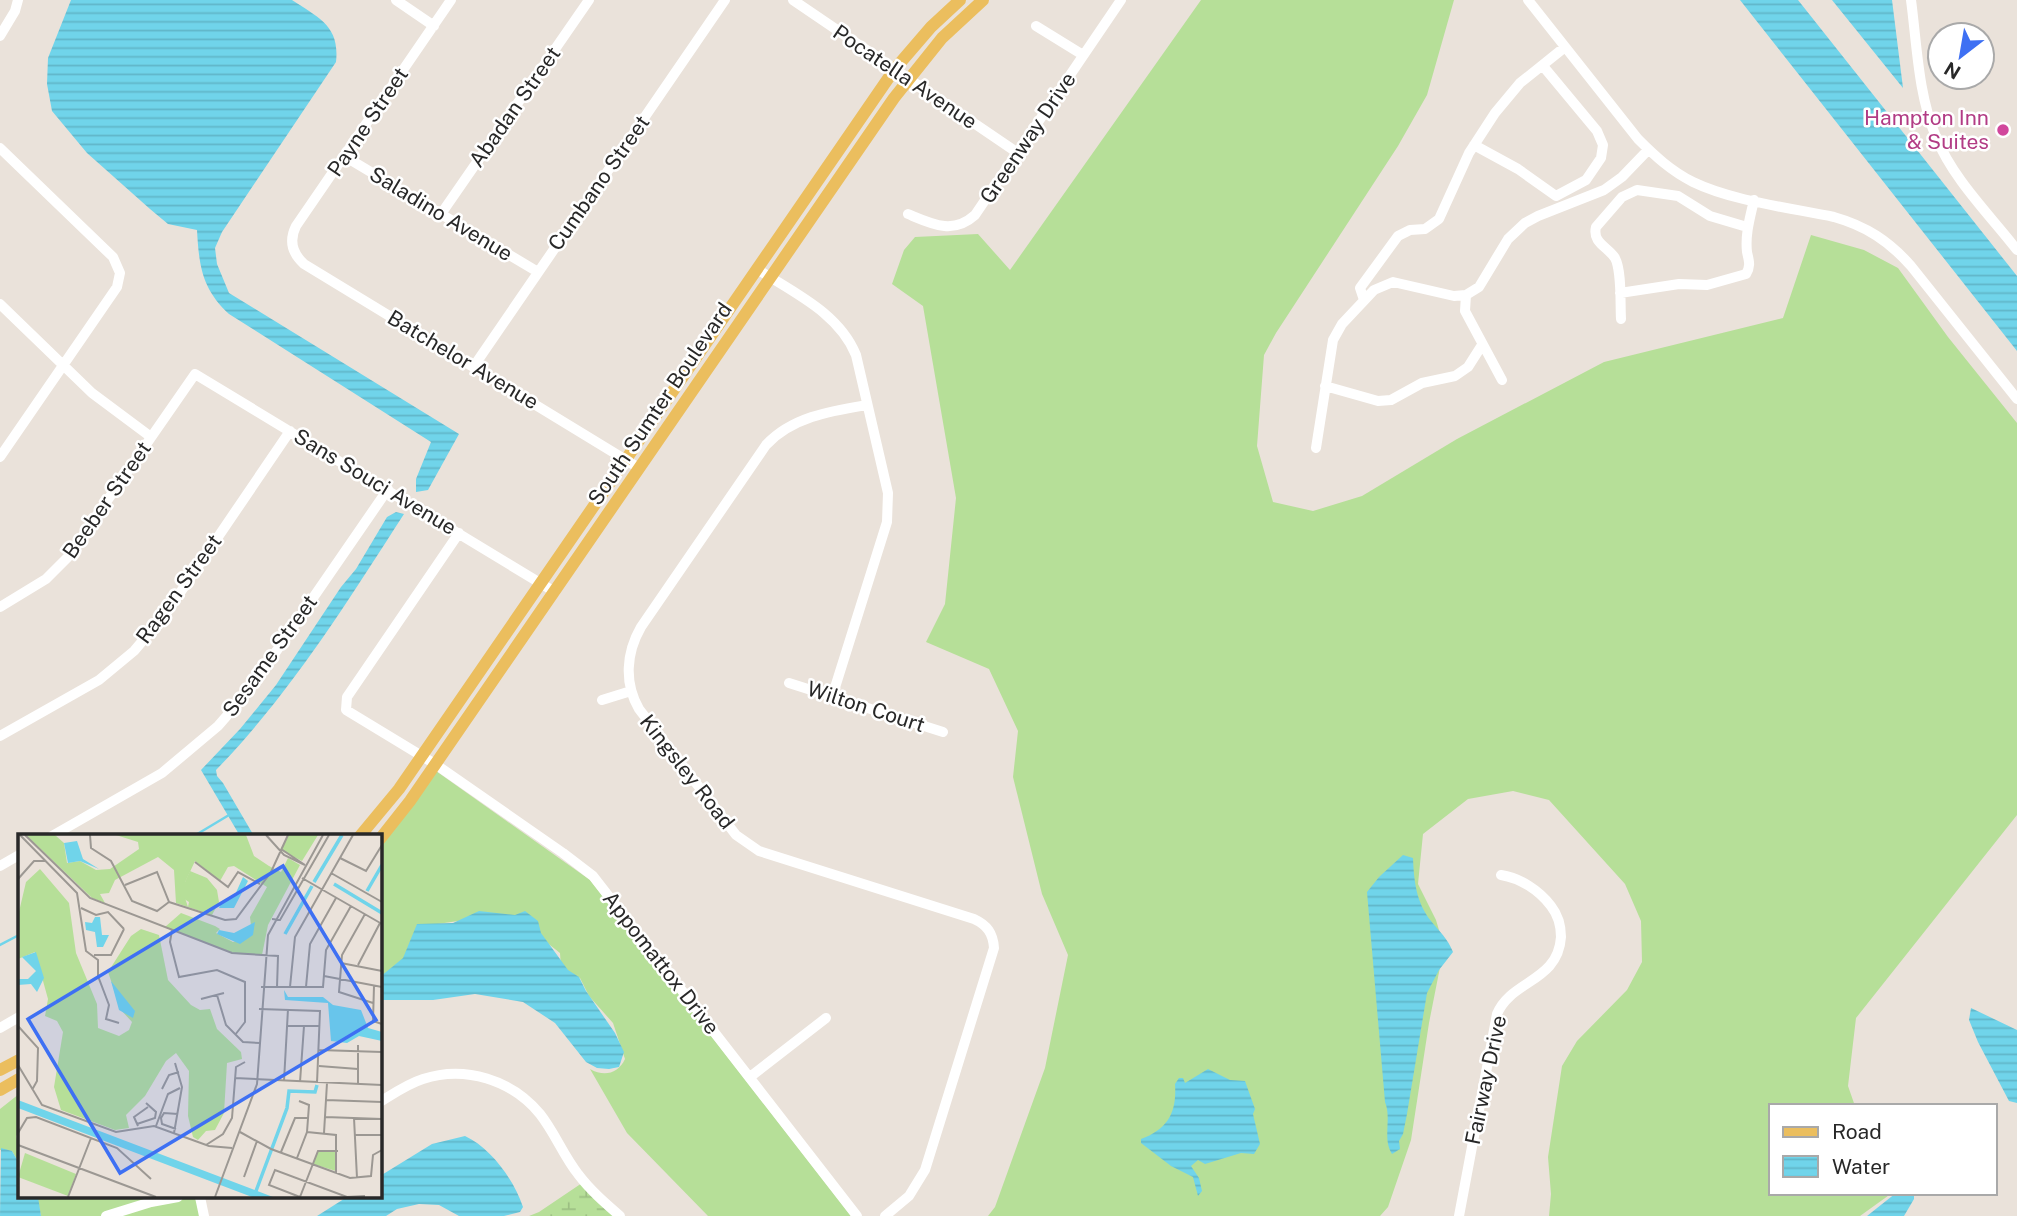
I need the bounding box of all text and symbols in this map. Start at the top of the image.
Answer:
street label: Pocatella Avenue [828,19,982,134]
north arrow [1926,21,1996,91]
street label: Abadan Street [464,42,565,172]
text: N [1940,57,1964,84]
street label: Payne Street [322,63,413,181]
street label: Greenway Drive [974,67,1081,208]
place label: Hampton Inn & Suites [1864,105,1989,154]
street label: Cumbano Street [543,110,655,255]
marker: Hampton Inn & Suites [1995,122,2011,138]
street label: Saladino Avenue [365,161,517,266]
street label: South Sumter Boulevard [582,298,737,510]
street label: Batchelor Avenue [383,305,543,414]
street label: Sans Souci Avenue [289,423,461,540]
street label: Beeber Street [57,436,156,563]
street label: Ragen Street [131,529,227,648]
street label: Sesame Street [217,590,322,722]
street label: Wilton Court [804,676,928,737]
street label: Kingsley Road [635,709,740,834]
inset map [18,834,382,1198]
street label: Appomattox Drive [598,886,725,1039]
street label: Fairway Drive [1460,1013,1511,1147]
legend [1769,1104,1996,1195]
text: Road [1832,1119,1882,1144]
text: Water [1832,1154,1890,1179]

